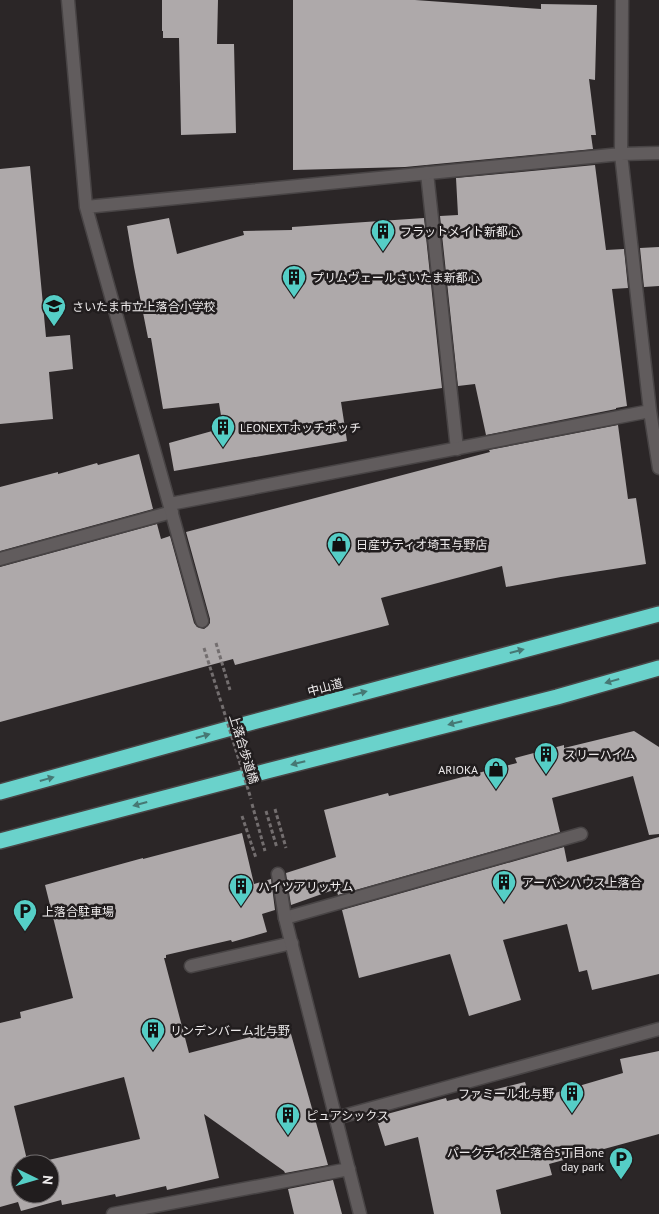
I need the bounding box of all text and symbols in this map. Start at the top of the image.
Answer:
building icon: フラットメイト新都心 [370,218,396,252]
place label: フラットメイト新都心 [400,224,520,239]
building icon: プリムヴェールさいたま新都心 [281,264,307,298]
place label: プリムヴェールさいたま新都心 [312,270,480,285]
school or university icon: さいたま市立上落合小学校 [41,293,67,327]
place label: さいたま市立上落合小学校 [72,299,216,314]
building icon: LEONEXTホッチポッチ [210,414,236,448]
place label: LEONEXTホッチポッチ [240,420,361,435]
shop icon: 日産サティオ埼玉与野店 [326,531,352,565]
place label: 日産サティオ埼玉与野店 [356,537,487,552]
one-way arrow [510,647,525,655]
street label: 中山道 [306,675,344,699]
one-way arrow [604,677,619,685]
one-way arrow [353,689,368,697]
street label: 上落合歩道橋 [226,712,262,786]
one-way arrow [447,719,462,727]
one-way arrow [196,731,211,739]
building icon: スリーハイム [533,741,559,775]
place label: スリーハイム [564,747,635,762]
shop icon: ARIOKA [483,756,509,790]
one-way arrow [290,759,305,767]
place label: ARIOKA [438,762,478,777]
one-way arrow [40,775,55,783]
one-way arrow [133,801,148,809]
building icon: アーバンハウス上落合 [491,869,517,903]
building icon: ハイツアリッサム [228,873,254,907]
place label: アーバンハウス上落合 [522,875,642,890]
place label: ハイツアリッサム [258,879,354,894]
parking icon: 上落合駐車場 [12,898,38,932]
place label: 上落合駐車場 [42,904,114,919]
building icon: リンデンバーム北与野 [140,1017,166,1051]
place label: リンデンバーム北与野 [170,1023,290,1038]
building icon: ファミール北与野 [559,1080,585,1114]
place label: ファミール北与野 [458,1086,554,1101]
building icon: ピュアシックス [275,1102,301,1136]
place label: ピュアシックス [306,1108,389,1123]
place label: パークデイズ上落合5丁目one day park [447,1145,604,1174]
parking icon: パークデイズ上落合5丁目one day park [608,1146,634,1180]
north arrow [10,1154,60,1204]
text: N [39,1175,57,1186]

